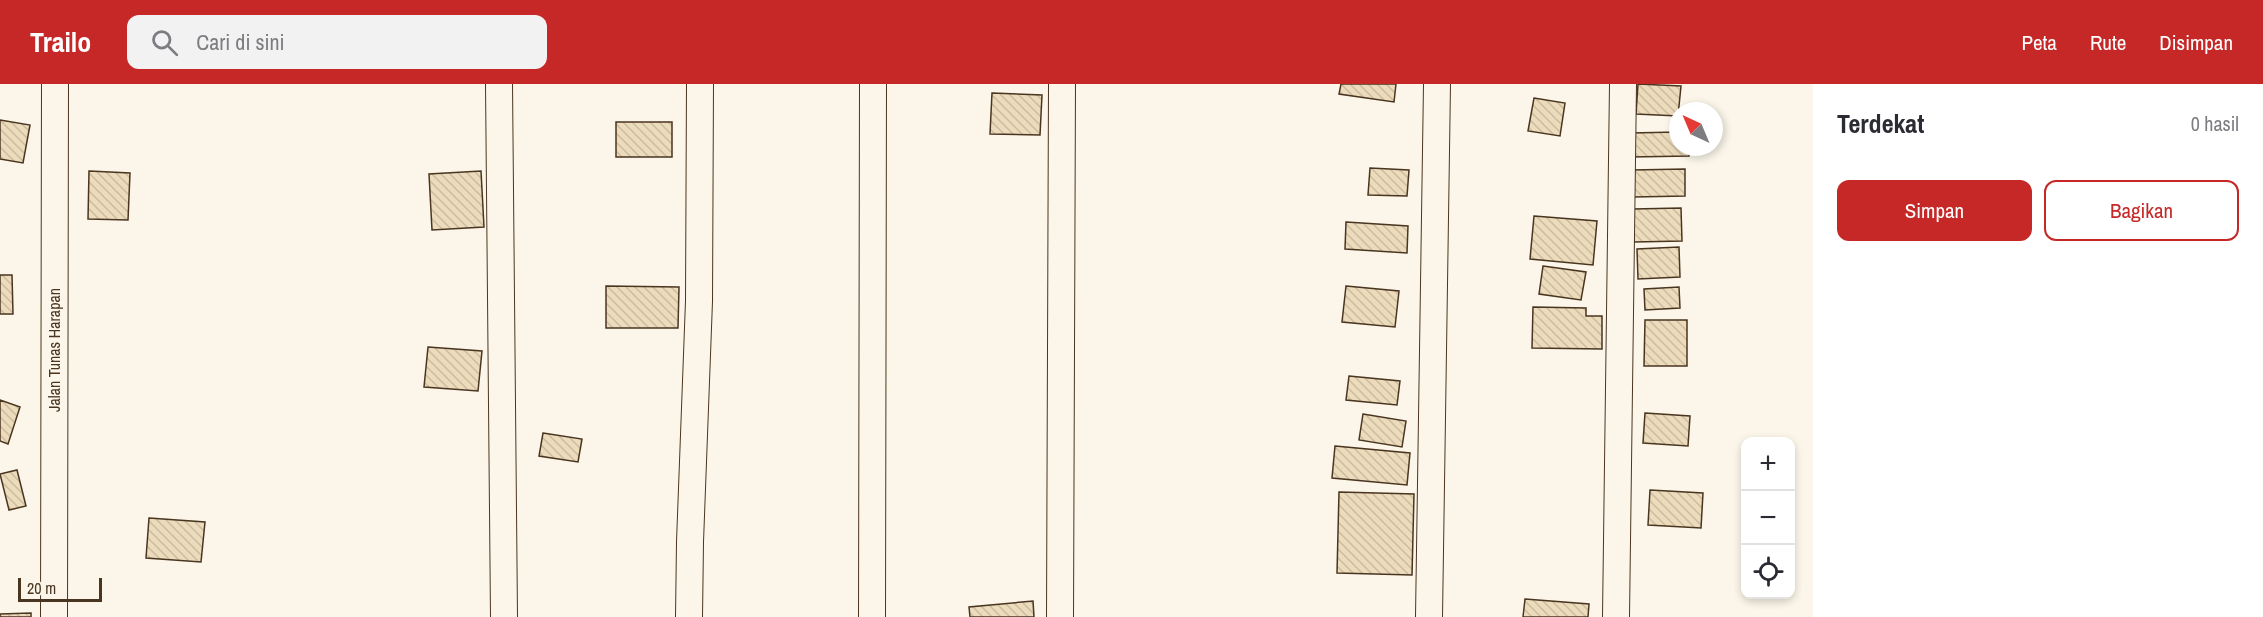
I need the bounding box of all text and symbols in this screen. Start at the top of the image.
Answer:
search box [127,15,547,69]
text: Trailo [30,23,91,61]
icon: search [148,26,181,59]
text: Cari di sini [196,27,285,57]
text: Peta [2021,28,2057,57]
text: Rute [2090,28,2126,57]
text: Disimpan [2159,28,2233,57]
north arrow [1669,102,1723,156]
text: Terdekat [1837,106,1924,141]
text: 0 hasil [2191,110,2239,137]
button: Simpan [1837,180,2032,241]
button: Bagikan [2044,180,2239,241]
street label: Jalan Tunas Harapan [43,288,65,412]
map controls [1741,437,1795,599]
button: + [1741,437,1795,491]
button: − [1741,491,1795,545]
button: locate [1741,545,1795,599]
scale bar [18,575,102,602]
text: 20 m [27,577,56,599]

